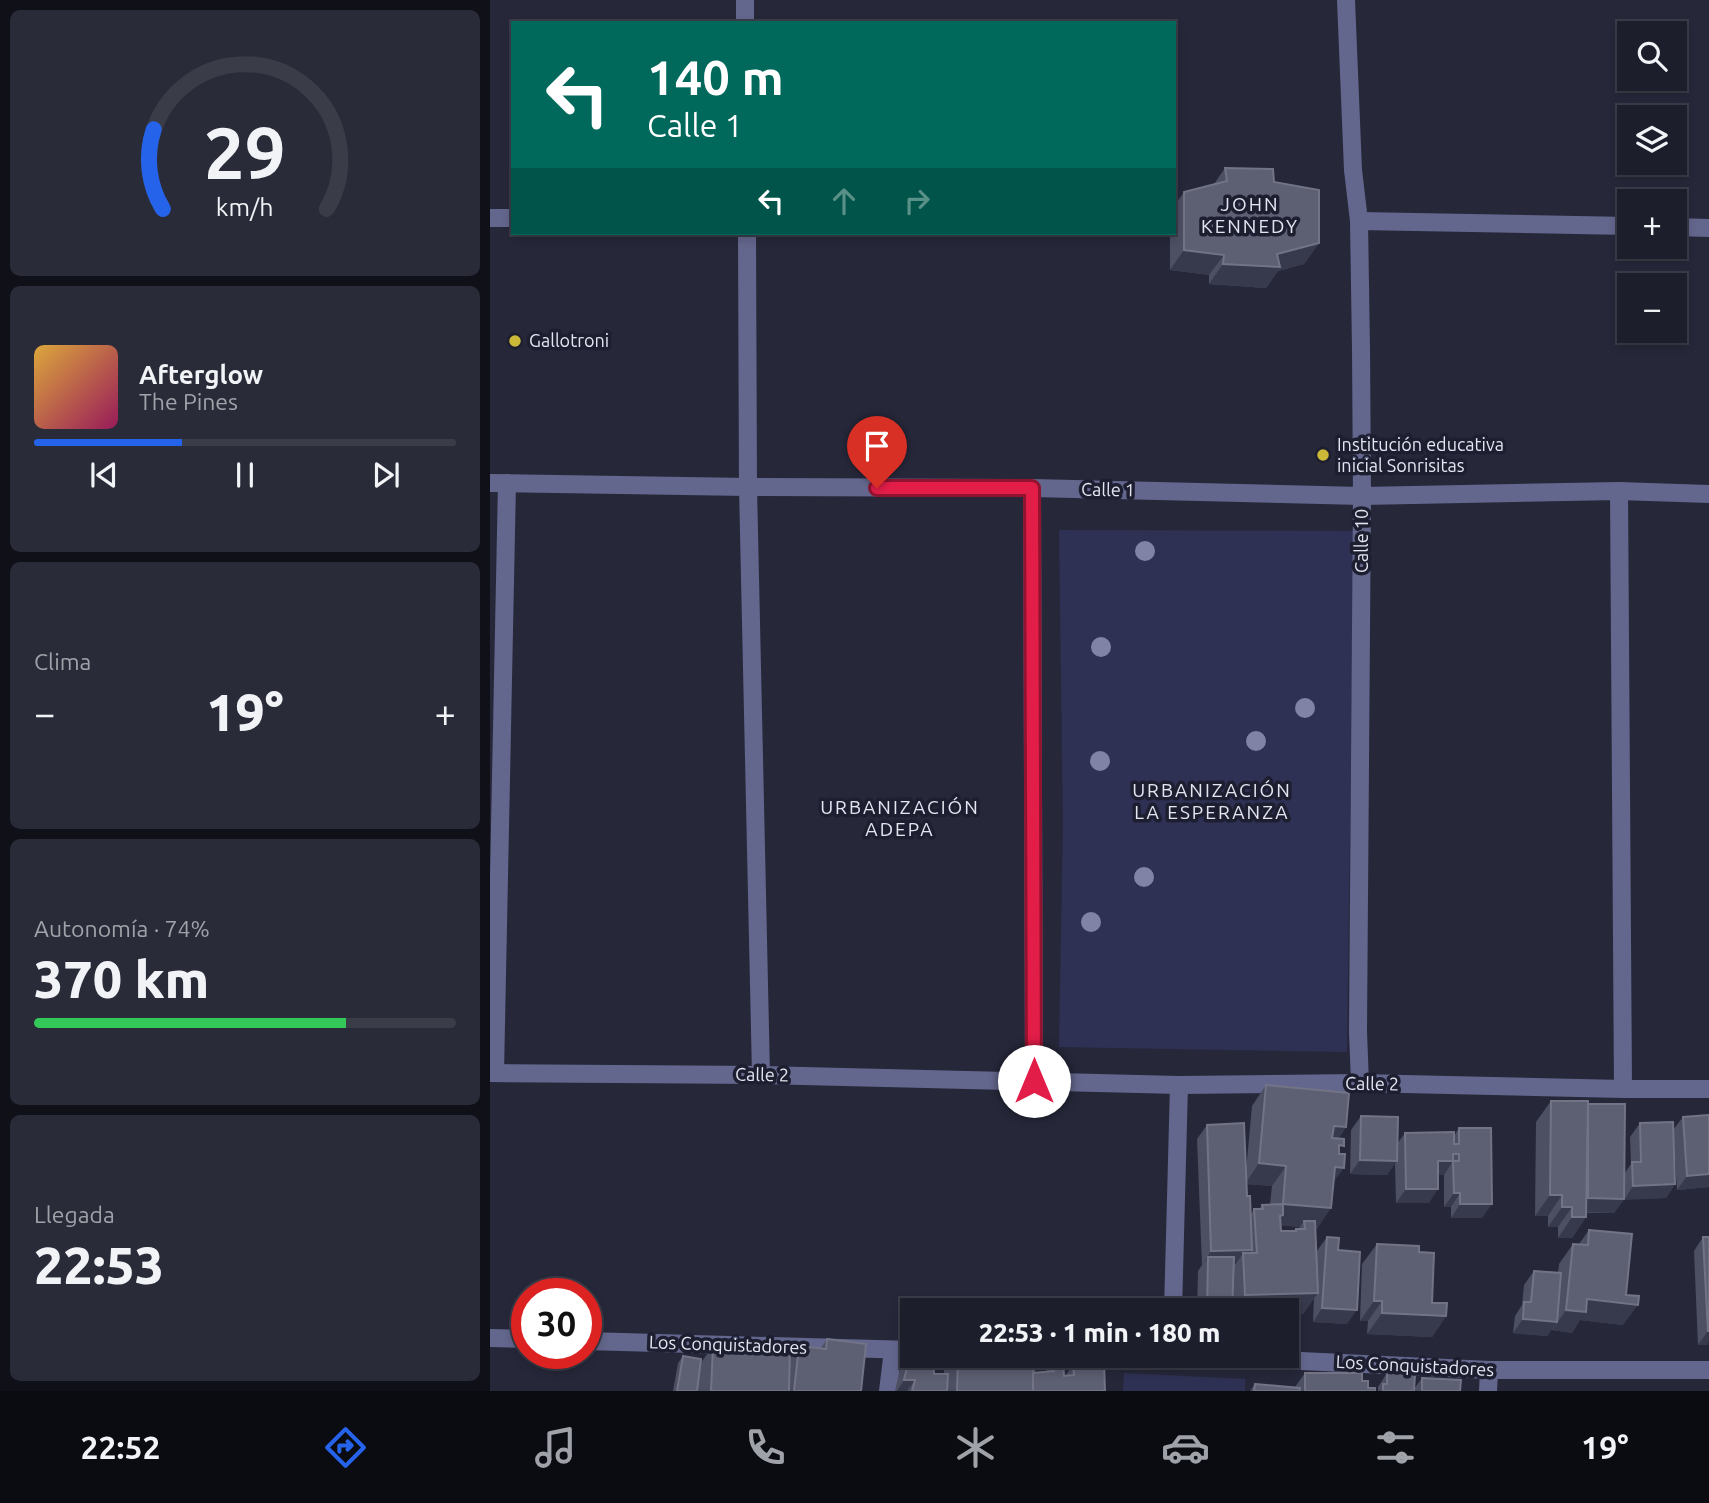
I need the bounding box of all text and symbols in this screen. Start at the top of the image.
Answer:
map controls [1617,21,1687,343]
button: search [1617,21,1687,91]
icon: left [532,49,623,140]
text: 140 m [647,49,784,104]
button: layers [1617,105,1687,175]
text: Calle 1 [647,107,743,143]
text: 29 [204,111,286,193]
icon: left [752,182,790,220]
icon: ahead [825,182,863,220]
icon: right [898,182,936,220]
button: + [1617,189,1687,259]
text: km/h [216,193,274,221]
district label: JOHN KENNEDY [1201,193,1299,237]
button: − [1617,273,1687,343]
place label: Gallotroni [529,330,609,350]
marker: Gallotroni [507,333,523,349]
text: Afterglow [139,360,263,389]
text: The Pines [139,389,238,414]
pin [847,416,907,488]
icon: arrive [858,427,896,465]
place label: Institución educativa inicial Sonrisitas [1337,434,1504,475]
marker: Institución educativa inicial Sonrisitas [1315,447,1331,463]
icon: previous [85,456,123,494]
icon: pause [226,456,264,494]
icon: next [367,456,405,494]
street label: Calle 1 [1081,479,1135,499]
street label: Calle 10 [1351,509,1371,573]
text: Clima [34,649,91,674]
text: 19° [206,683,284,741]
text: − [34,692,55,734]
text: + [435,692,456,734]
district label: URBANIZACIÓN LA ESPERANZA [1132,779,1292,823]
district label: URBANIZACIÓN ADEPA [820,796,980,840]
text: Autonomía · 74% [34,916,210,941]
text: 370 km [34,950,209,1008]
position arrow [997,1044,1071,1118]
street label: Calle 2 [735,1064,789,1084]
street label: Calle 2 [1345,1073,1399,1093]
text: Llegada [34,1202,115,1227]
text: 22:53 [34,1236,164,1294]
speed limit sign: 30 [511,1278,602,1369]
text: 22:53 · 1 min · 180 m [979,1318,1220,1347]
street label: Los Conquistadores [649,1331,808,1357]
street label: Los Conquistadores [1335,1351,1495,1379]
icon: directions [321,1423,370,1472]
icon: music [531,1423,580,1472]
icon: phone [741,1423,790,1472]
icon: climate [951,1423,1000,1472]
icon: car [1161,1423,1210,1472]
icon: filters [1371,1423,1420,1472]
text: 22:52 [80,1429,161,1465]
text: 19° [1581,1429,1629,1465]

